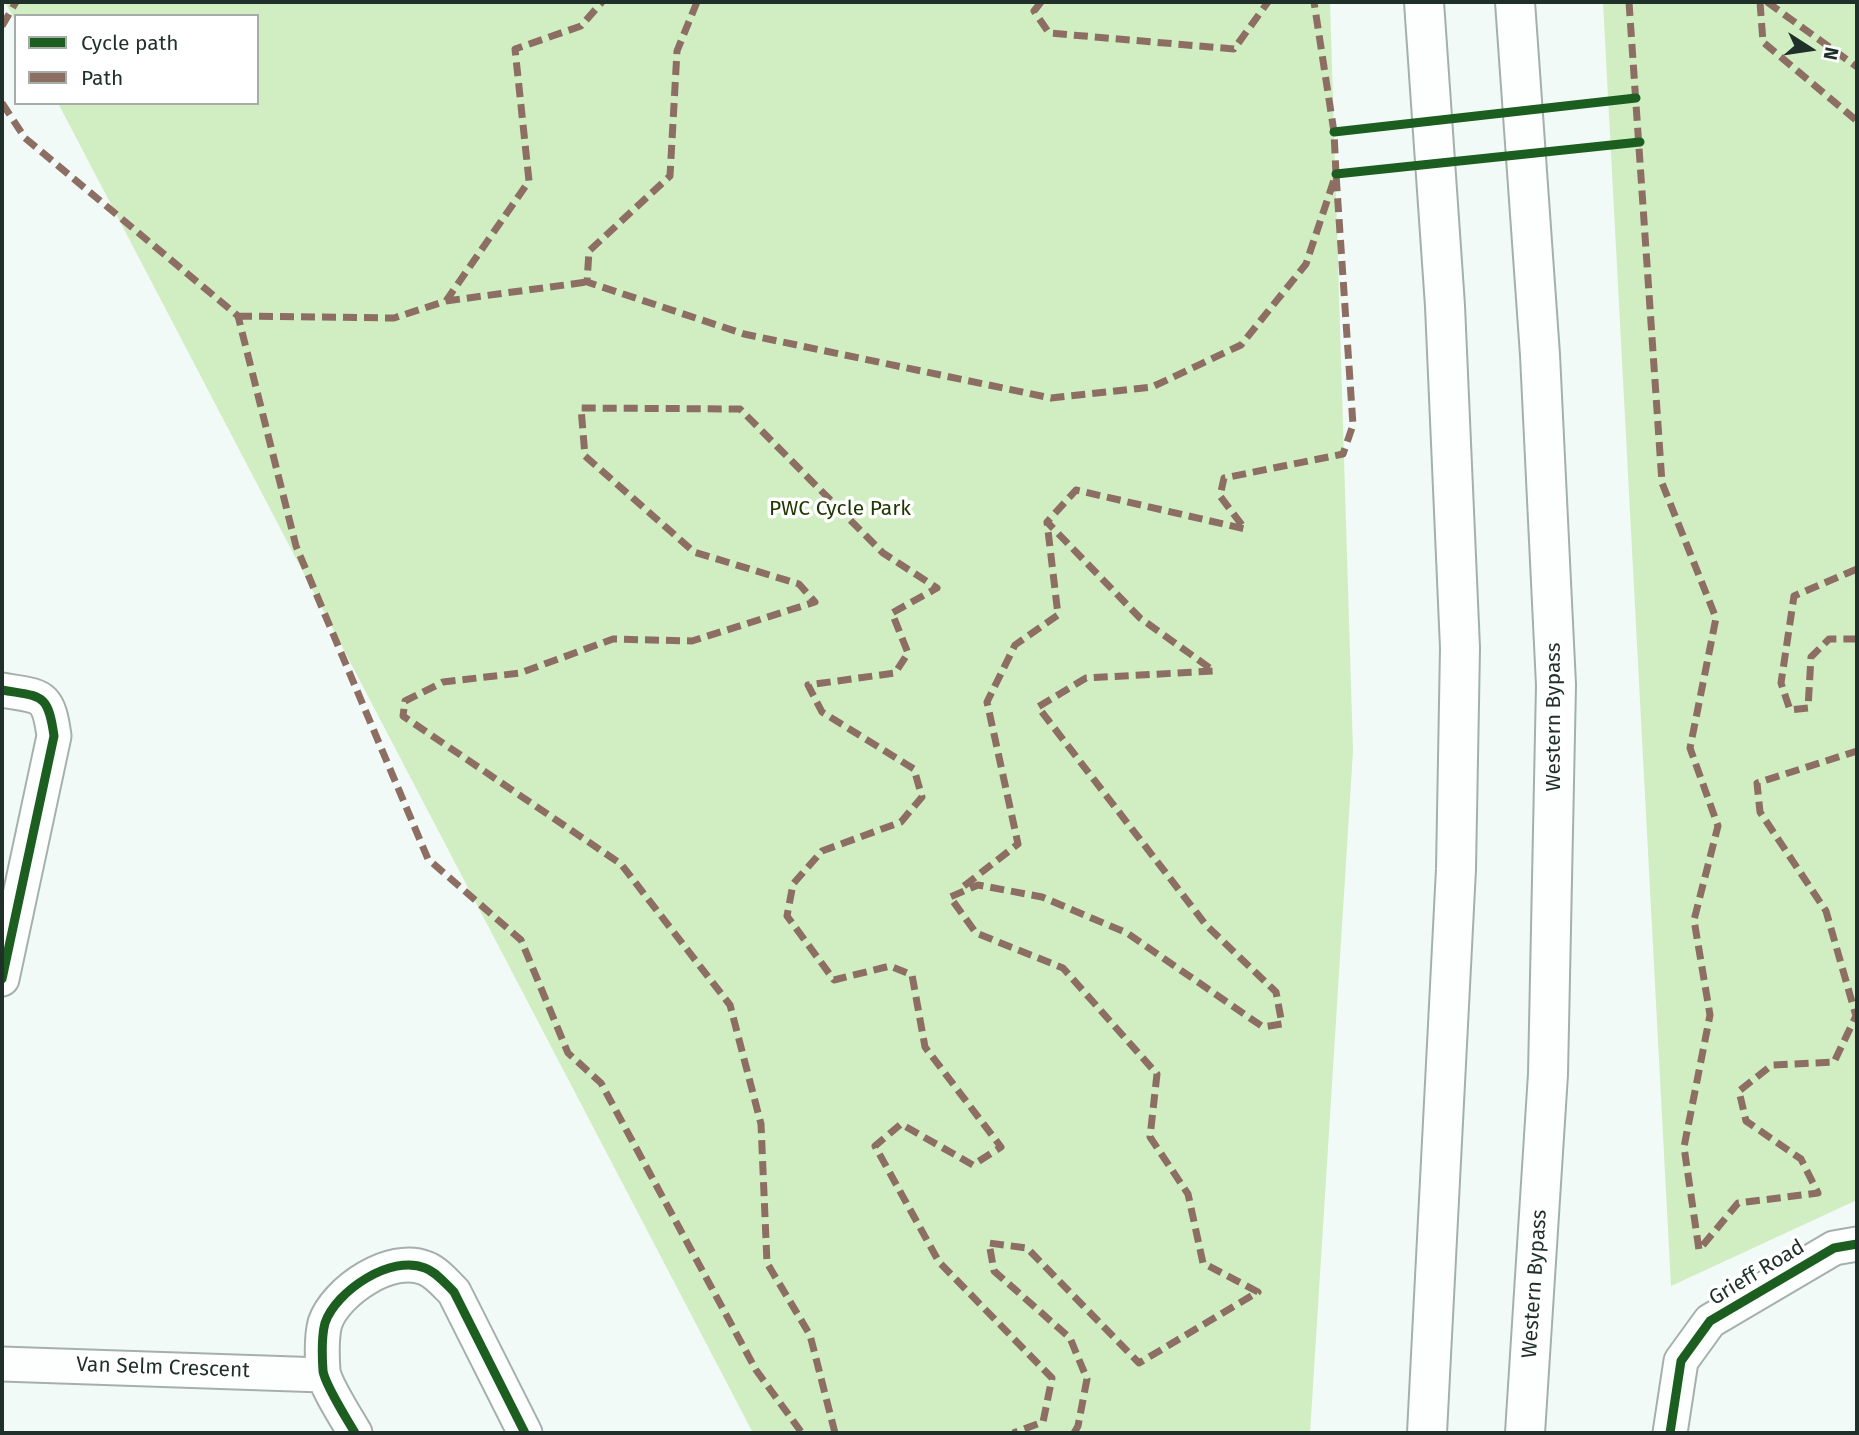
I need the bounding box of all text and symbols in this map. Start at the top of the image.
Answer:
legend [14,14,259,105]
north arrow [1775,14,1845,84]
text: Cycle path [81,30,179,56]
text: N [1818,45,1844,62]
text: Path [81,65,123,91]
park label: PWC Cycle Park [769,496,911,522]
street label: Western Bypass [1541,642,1567,792]
street label: Western Bypass [1517,1209,1553,1359]
street label: Grieff Road [1705,1235,1809,1311]
street label: Van Selm Crescent [76,1352,250,1384]

